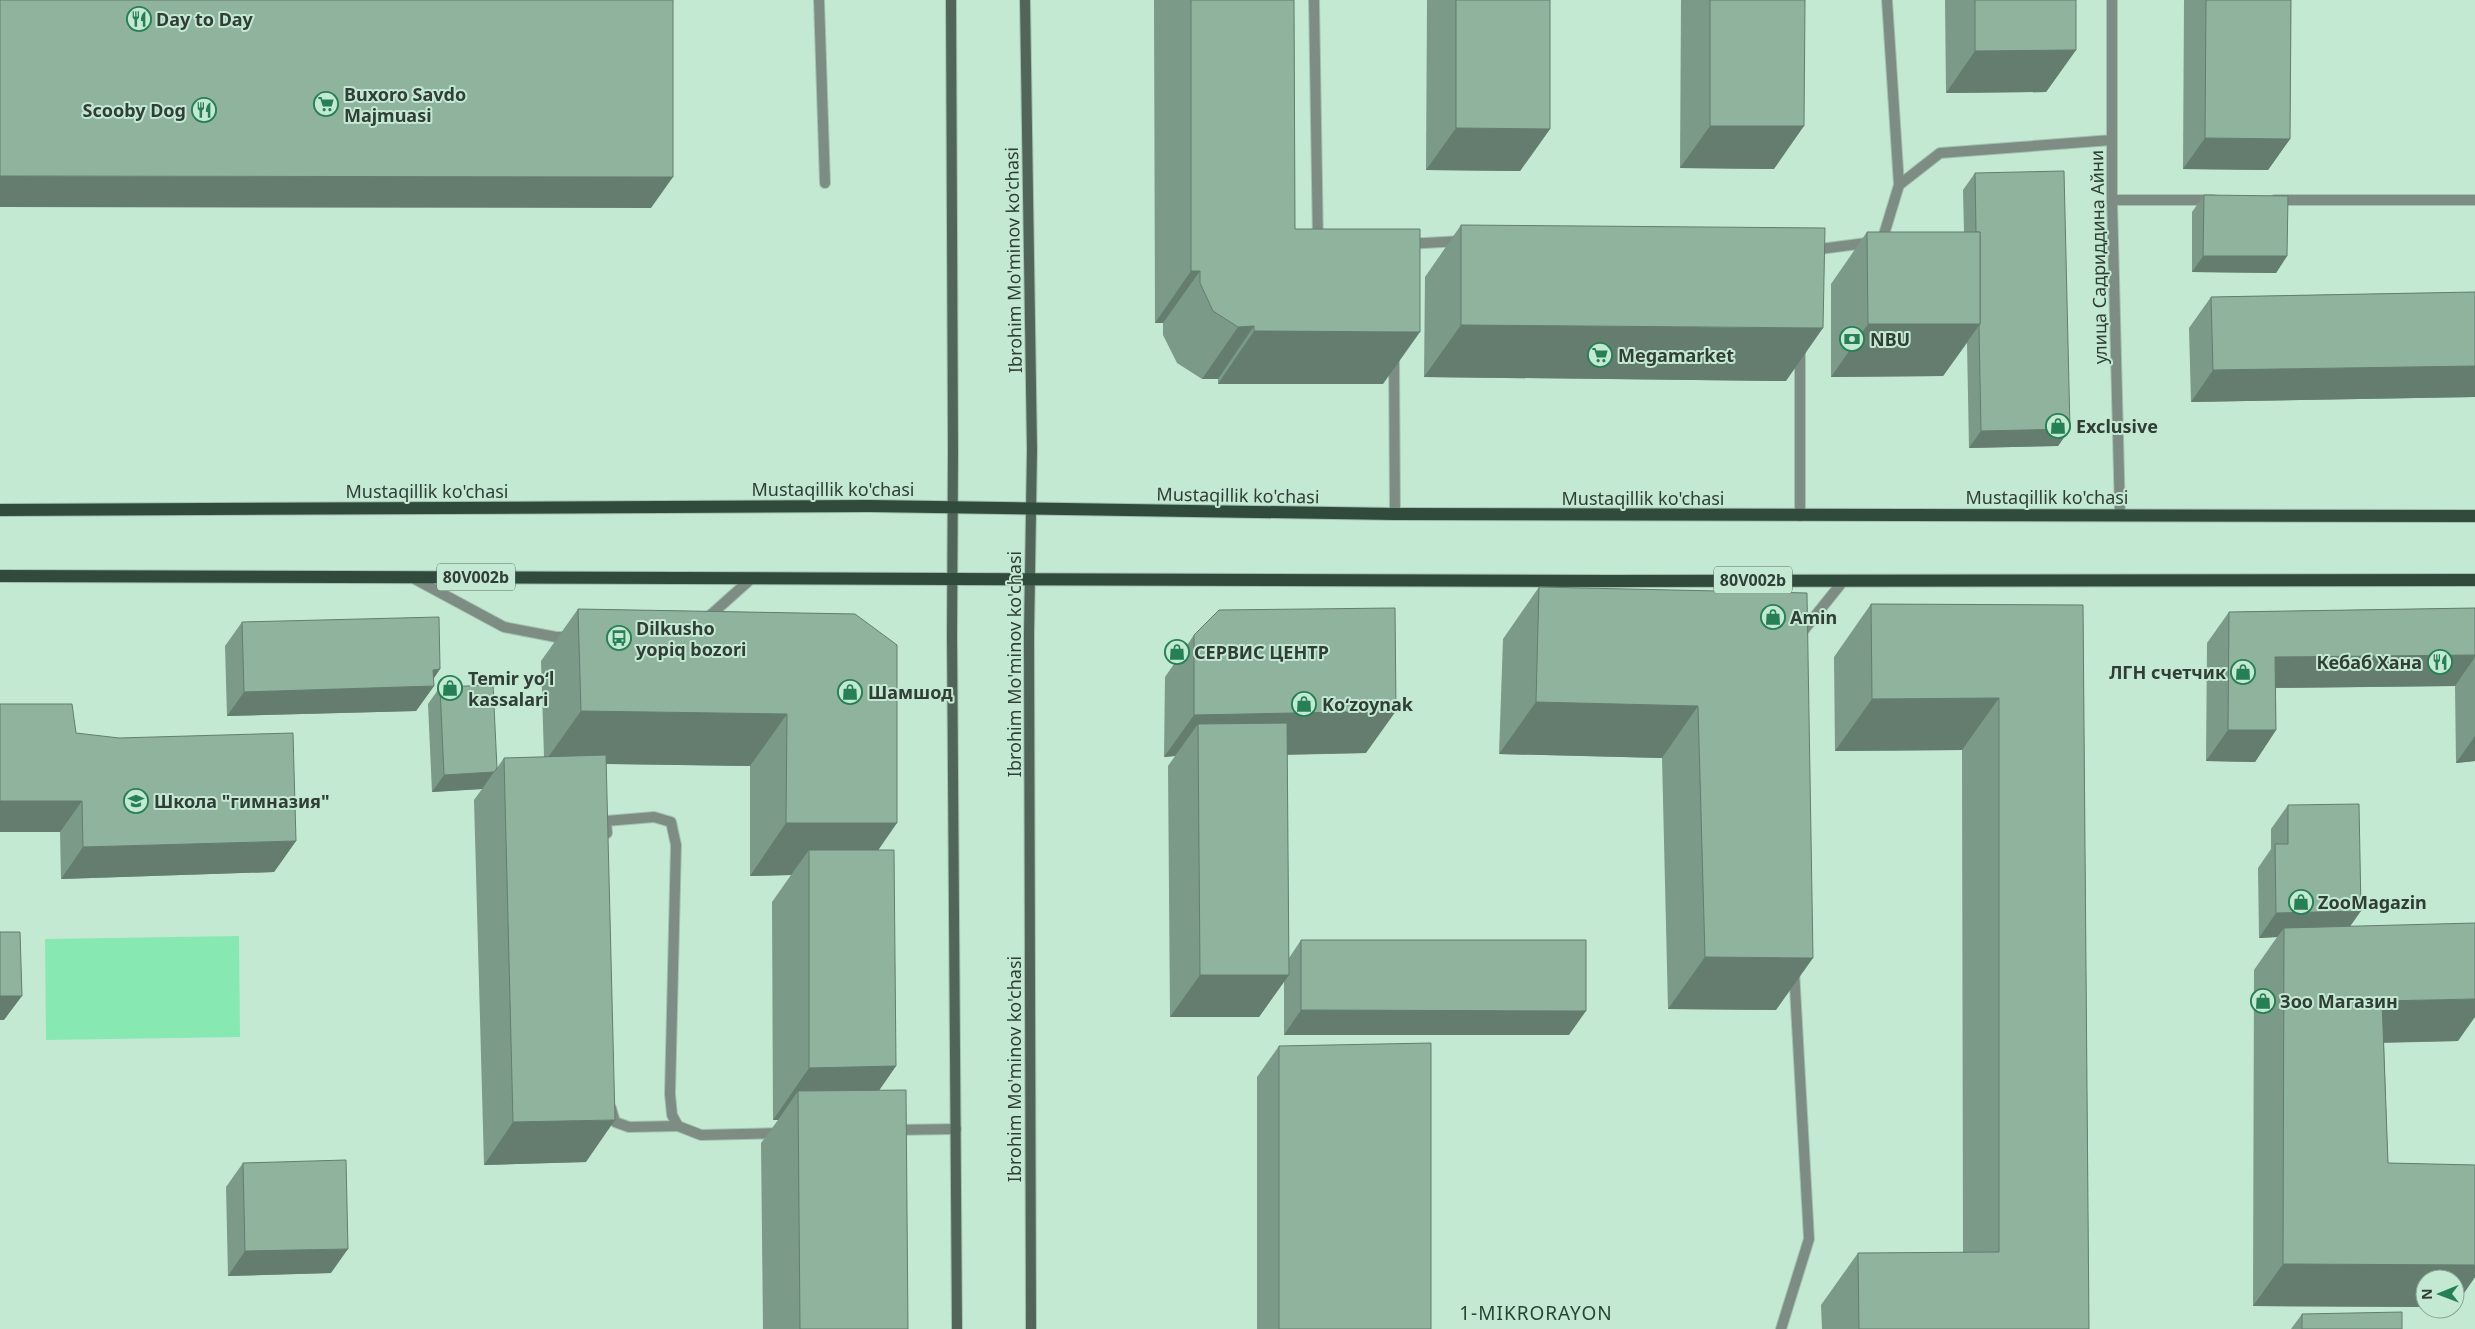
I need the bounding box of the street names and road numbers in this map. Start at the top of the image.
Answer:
street label: Ibrohim Mo'minov ko'chasi [999,147,1027,373]
street label: улица Садриддина Айни [2084,150,2112,364]
street label: Mustaqillik ko'chasi [751,477,915,501]
street label: Mustaqillik ko'chasi [345,479,509,503]
street label: Mustaqillik ko'chasi [1156,482,1320,508]
street label: Mustaqillik ko'chasi [1965,485,2129,509]
street label: Mustaqillik ko'chasi [1561,486,1725,510]
street label: Ibrohim Mo'minov ko'chasi [1002,551,1026,777]
road number: 80V002b [437,564,515,590]
road number: 80V002b [1714,566,1792,594]
street label: Ibrohim Mo'minov ko'chasi [1002,956,1026,1182]

